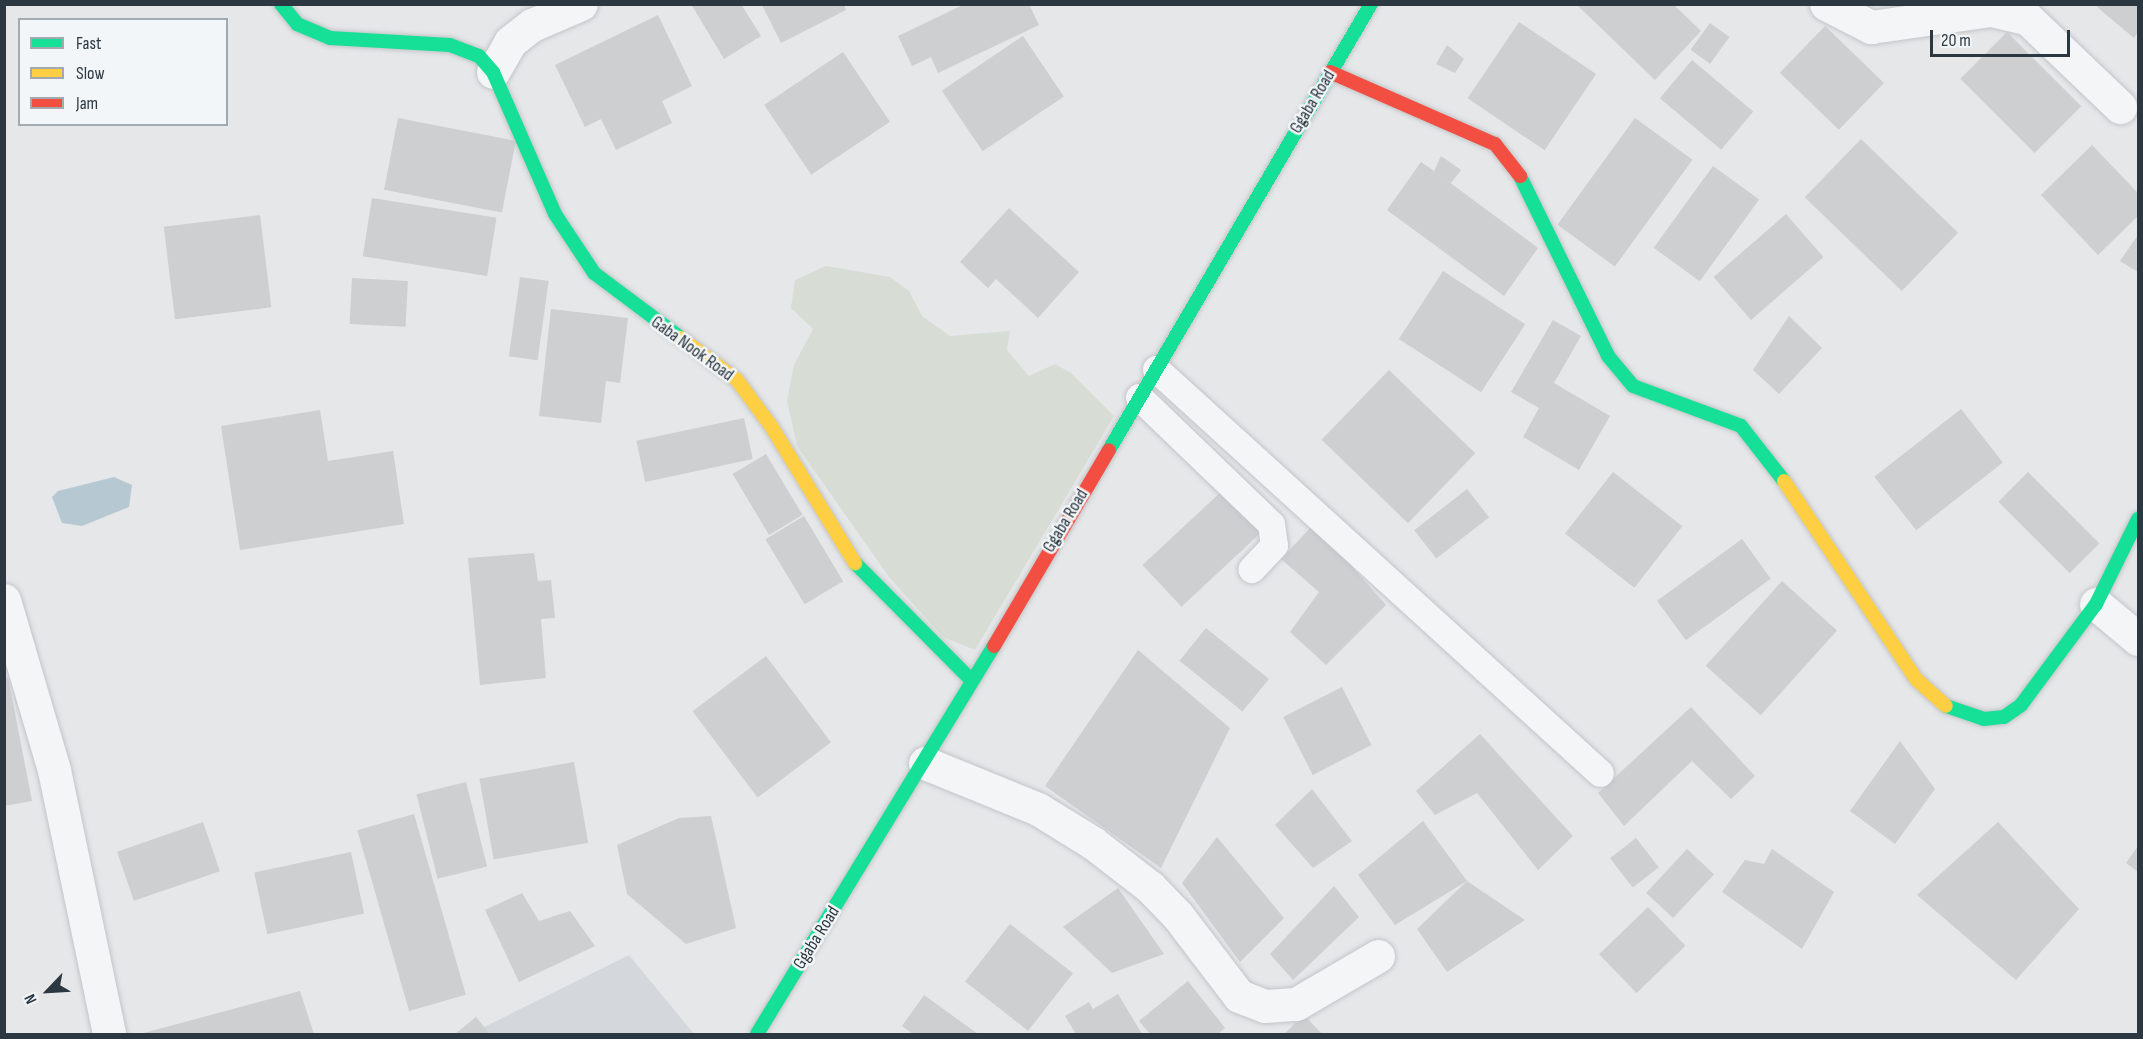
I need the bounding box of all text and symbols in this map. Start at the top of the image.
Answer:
legend [18,18,228,126]
scale bar [1933,18,2072,56]
text: 20 m [1941,30,1971,51]
text: Fast [76,33,101,54]
text: Slow [76,63,105,84]
street label: Ggaba Road [1286,66,1340,138]
text: Jam [76,93,98,114]
street label: Gaba Nook Road [646,312,738,386]
street label: Ggaba Road [1039,485,1093,557]
street label: Ggaba Road [789,903,845,973]
north arrow [18,961,78,1021]
text: N [21,991,42,1007]

